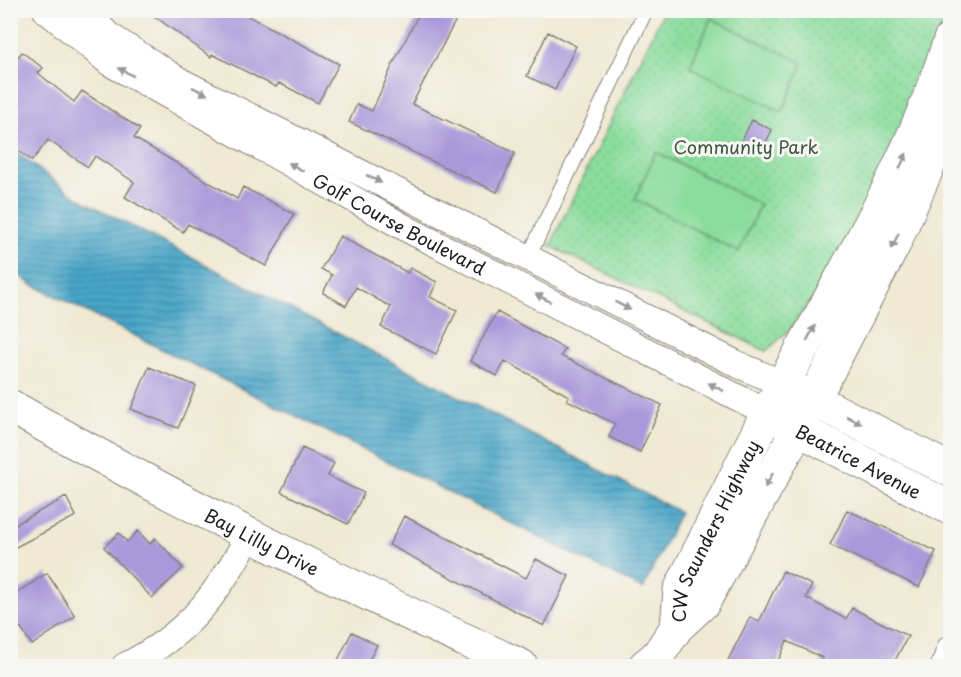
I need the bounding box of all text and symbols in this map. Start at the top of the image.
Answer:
one-way arrow [117,67,134,77]
one-way arrow [192,86,209,96]
park label: Community Park [674,133,819,160]
one-way arrow [899,152,908,169]
one-way arrow [287,162,304,172]
street label: Golf Course Boulevard [308,165,491,281]
one-way arrow [365,174,383,184]
one-way arrow [890,232,899,249]
one-way arrow [534,293,551,303]
one-way arrow [614,301,631,311]
one-way arrow [806,324,816,341]
one-way arrow [708,382,725,391]
one-way arrow [846,415,863,425]
street label: Beatrice Avenue [791,417,927,505]
street label: CW Saunders Highway [664,435,765,623]
one-way arrow [764,471,774,488]
street label: Bay Lilly Drive [200,501,324,581]

